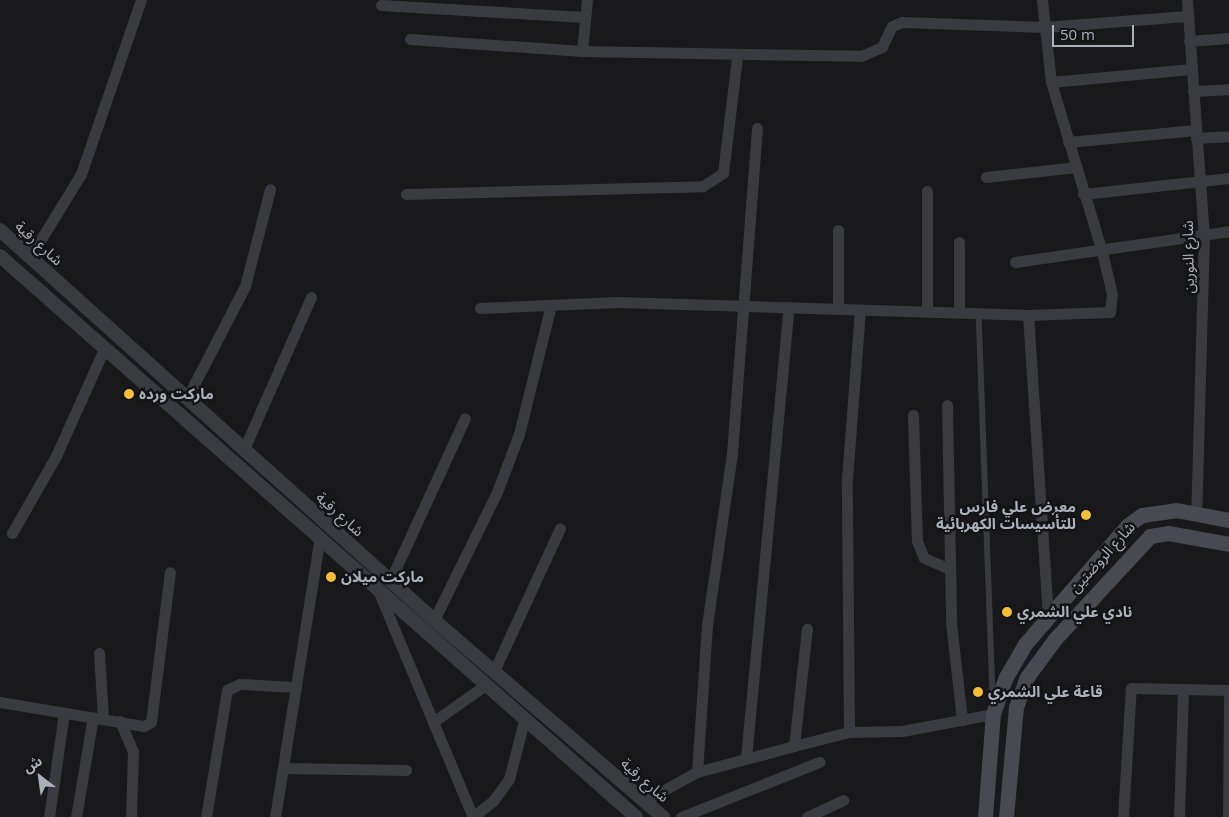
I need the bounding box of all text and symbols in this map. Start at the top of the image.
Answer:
scale bar [1054,15,1136,47]
text: 50 m [1060,24,1095,44]
street label: شارع رقية [12,217,66,269]
street label: شارع النورين [1178,220,1198,294]
place label: ماركت ورده [139,385,214,403]
marker: ماركت ورده [123,388,135,400]
street label: شارع رقية [313,488,367,540]
place label: معرض علي فارس للتأسيسات الكهربائية [936,497,1076,532]
marker: معرض علي فارس للتأسيسات الكهربائية [1080,509,1092,521]
street label: شارع الروضتين [1066,518,1138,596]
place label: ماركت ميلان [341,568,424,586]
marker: ماركت ميلان [325,571,337,583]
place label: نادي علي الشمري [1017,603,1132,621]
marker: نادي علي الشمري [1001,606,1013,618]
place label: قاعة علي الشمري [988,683,1103,701]
marker: قاعة علي الشمري [972,686,984,698]
text: ش [19,751,45,777]
north arrow [15,752,65,802]
street label: شارع رقية [617,754,673,806]

